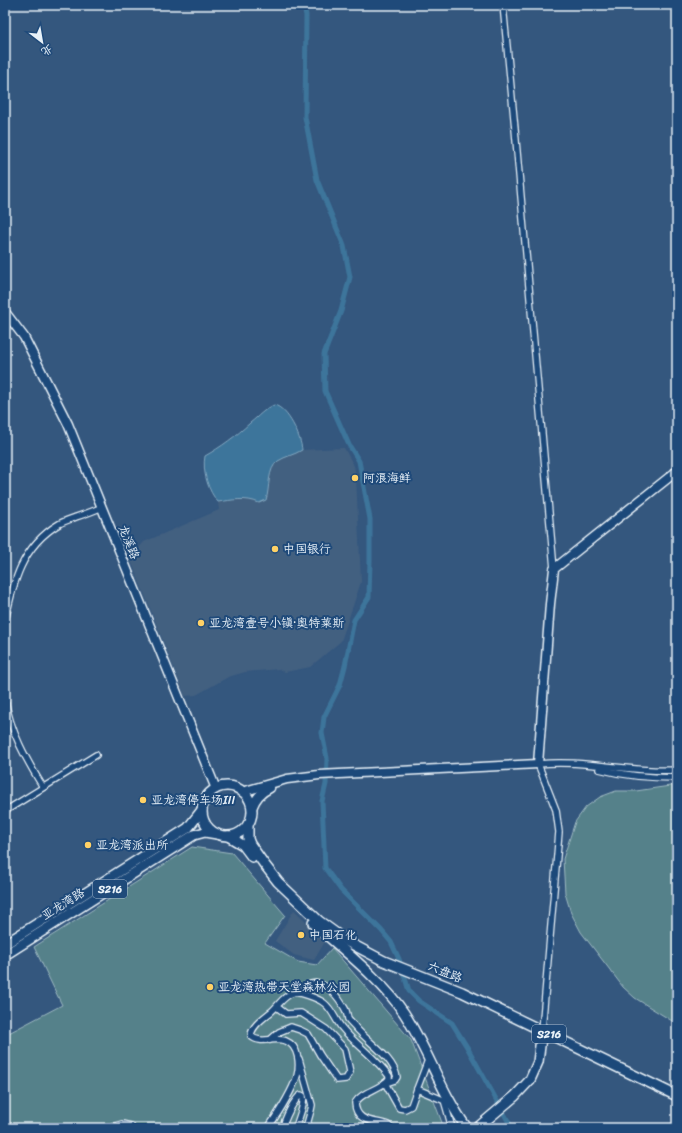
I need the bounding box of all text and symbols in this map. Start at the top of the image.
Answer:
north arrow [22,22,62,62]
text: 北 [37,39,57,61]
place label: 阿浪海鲜 [363,467,411,489]
marker: 阿浪海鲜 [350,473,360,483]
street label: 龙溪路 [112,521,146,563]
place label: 中国银行 [283,538,331,560]
marker: 中国银行 [270,544,280,554]
place label: 亚龙湾壹号小镇·奥特莱斯 [209,612,344,634]
marker: 亚龙湾壹号小镇·奥特莱斯 [196,618,206,628]
place label: 亚龙湾停车场III [151,789,235,811]
marker: 亚龙湾停车场III [138,795,148,805]
place label: 亚龙湾派出所 [96,834,169,856]
marker: 亚龙湾派出所 [83,840,93,850]
road number: S216 [93,880,127,898]
street label: 亚龙湾路 [37,882,89,926]
place label: 中国石化 [309,924,357,946]
marker: 中国石化 [296,930,306,940]
street label: 六盘路 [424,955,466,989]
place label: 亚龙湾热带天堂森林公园 [218,976,350,998]
marker: 亚龙湾热带天堂森林公园 [205,982,215,992]
road number: S216 [532,1025,566,1043]

